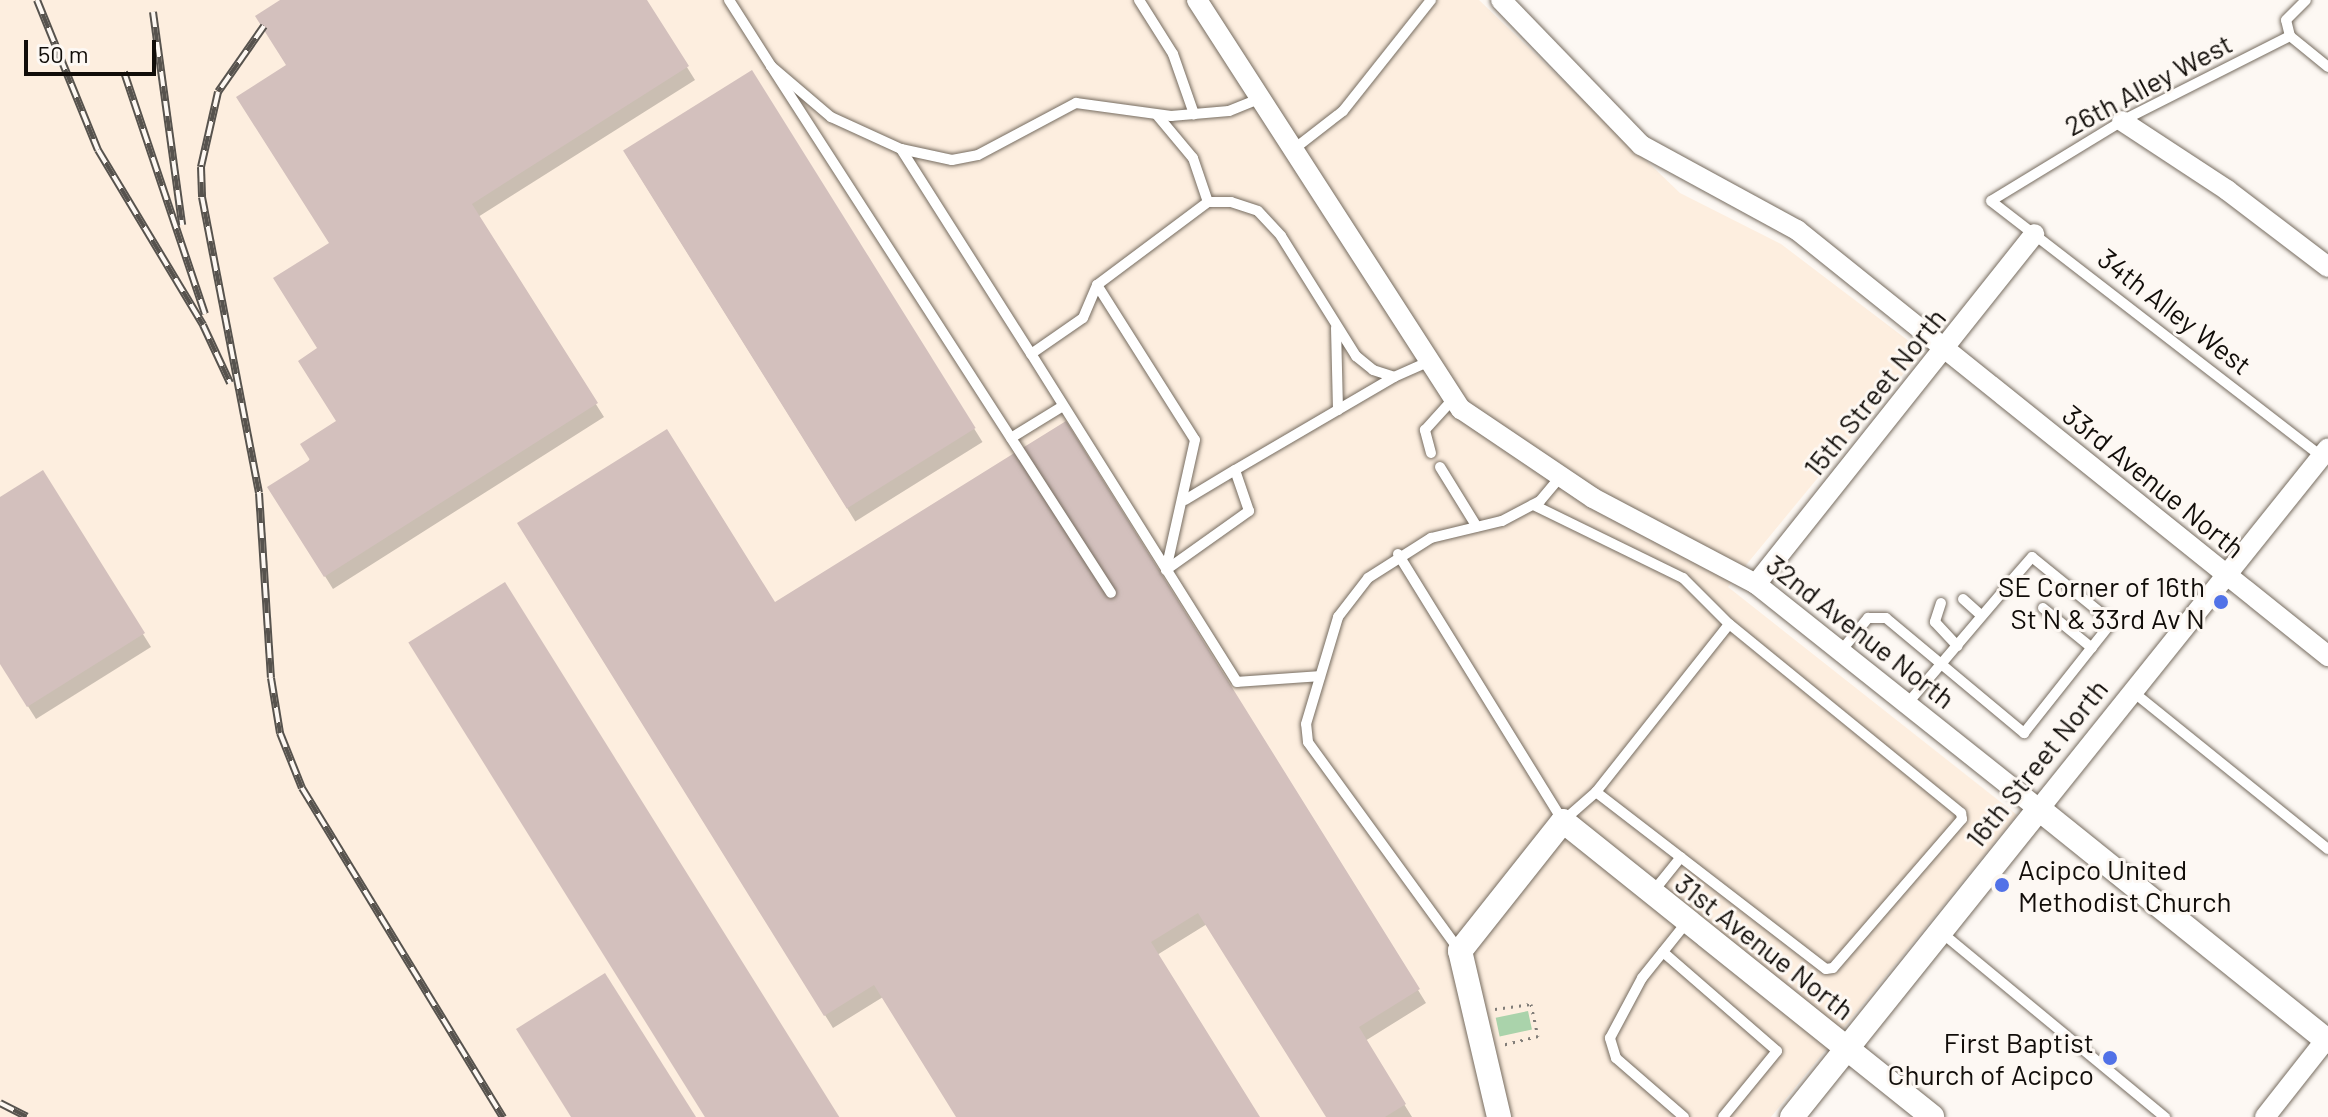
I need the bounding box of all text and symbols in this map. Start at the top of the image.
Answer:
scale bar [28,24,160,74]
street label: 26th Alley West [2059,26,2237,142]
text: 50 m [38,39,89,68]
street label: 34th Alley West [2092,241,2258,381]
street label: 15th Street North [1796,301,1952,483]
street label: 33rd Avenue North [2056,397,2252,565]
street label: 32nd Avenue North [1760,547,1962,715]
place label: SE Corner of 16th St N & 33rd Av N [1998,569,2205,635]
marker: SE Corner of 16th St N & 33rd Av N [2212,593,2230,611]
street label: 16th Street North [1958,672,2114,854]
place label: Acipco United Methodist Church [2018,852,2232,918]
street label: 31st Avenue North [1669,866,1861,1026]
marker: Acipco United Methodist Church [1993,876,2011,894]
place label: First Baptist Church of Acipco [1888,1025,2094,1091]
marker: First Baptist Church of Acipco [2101,1049,2119,1067]

